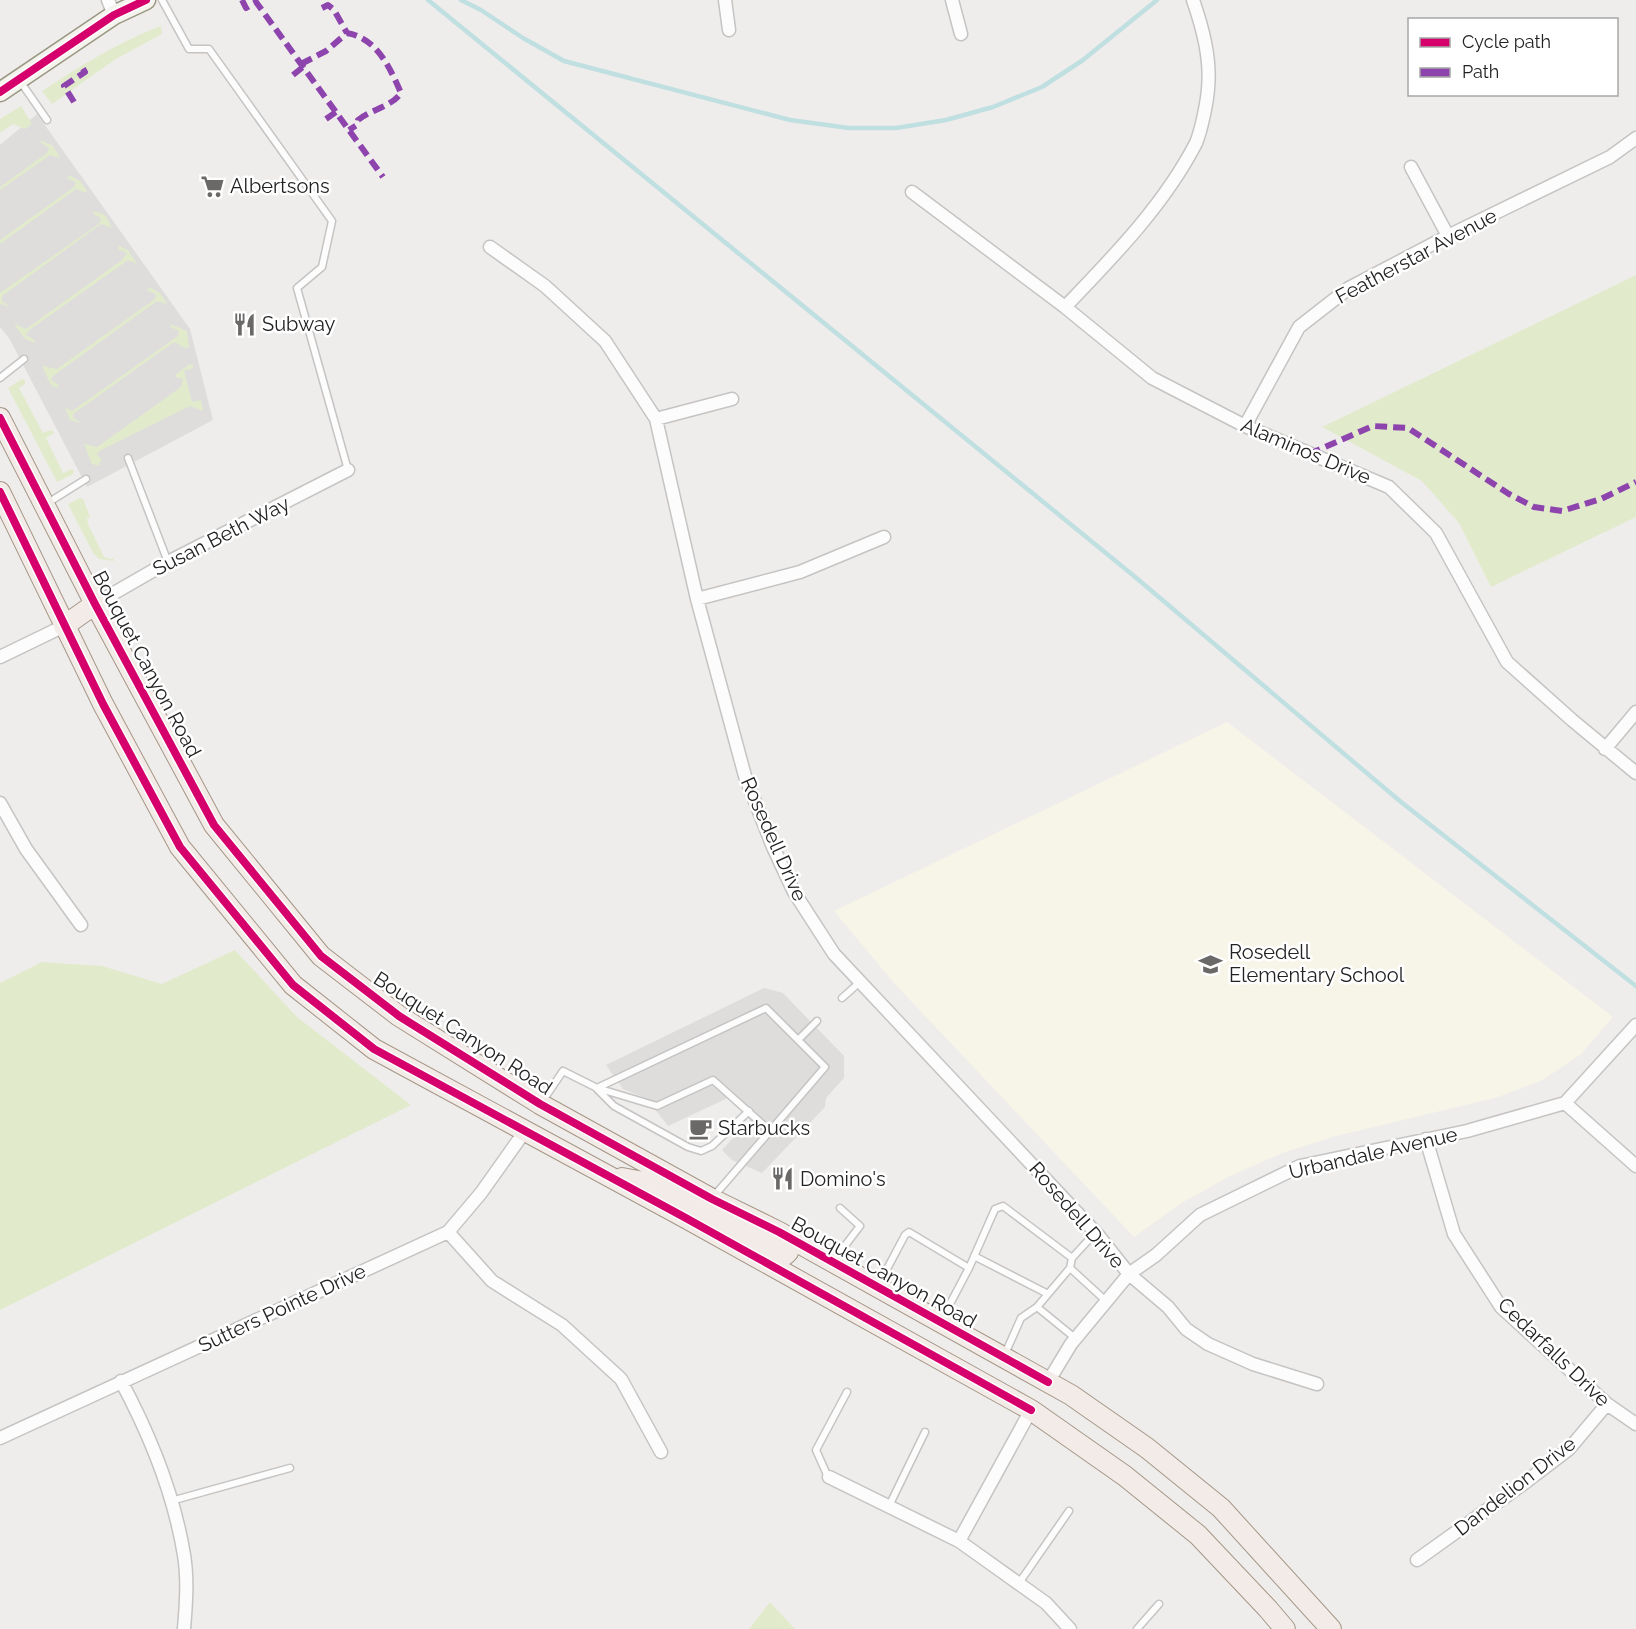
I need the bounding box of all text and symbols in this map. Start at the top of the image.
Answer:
legend [1408,18,1618,96]
text: Cycle path [1462,31,1551,52]
text: Path [1462,61,1499,82]
supermarket icon: Albertsons [199,173,225,199]
place label: Albertsons [230,174,330,198]
street label: Featherstar Avenue [1331,203,1501,309]
restaurant icon: Subway [231,311,257,337]
place label: Subway [262,312,336,336]
street label: Alaminos Drive [1238,413,1375,489]
street label: Susan Beth Way [149,491,294,581]
street label: Bouquet Canyon Road [88,567,206,761]
street label: Rosedell Drive [736,773,812,905]
place label: Rosedell Elementary School [1229,940,1405,987]
school or university icon: Rosedell Elementary School [1198,951,1224,977]
street label: Bouquet Canyon Road [369,966,557,1100]
cafe icon: Starbucks [687,1115,713,1141]
place label: Starbucks [718,1116,810,1140]
street label: Urbandale Avenue [1286,1122,1460,1184]
street label: Rosedell Drive [1024,1157,1130,1273]
restaurant icon: Domino's [769,1166,795,1192]
place label: Domino's [800,1167,886,1191]
street label: Bouquet Canyon Road [787,1211,981,1333]
street label: Sutters Pointe Drive [194,1259,370,1357]
street label: Cedarfalls Drive [1493,1292,1615,1412]
street label: Dandelion Drive [1450,1431,1581,1541]

